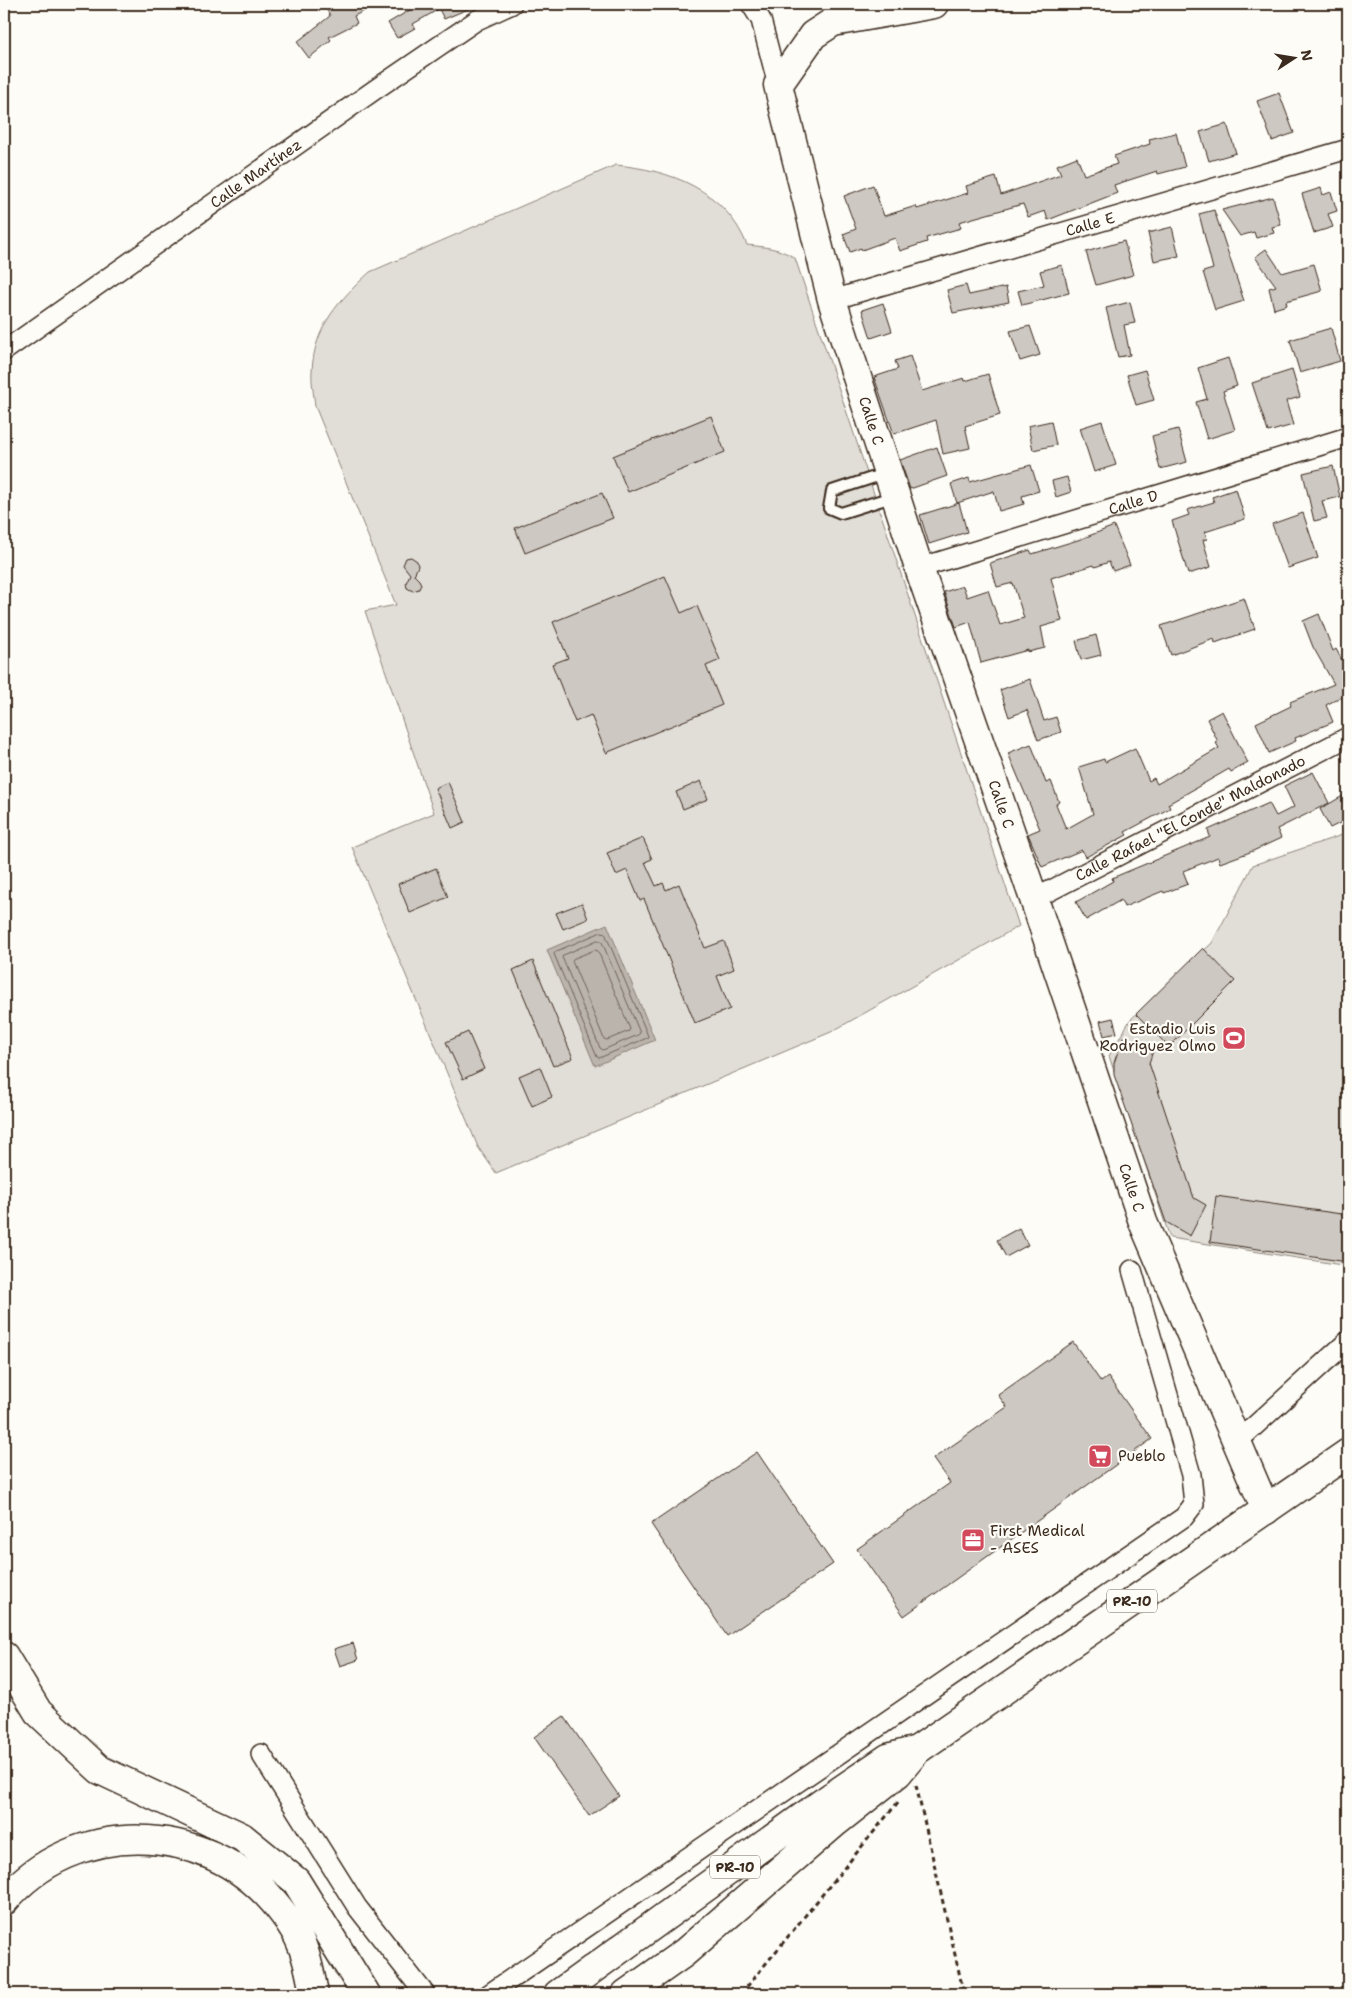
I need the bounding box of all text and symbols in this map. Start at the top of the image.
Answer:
north arrow [1270,32,1320,82]
text: N [1297,48,1317,63]
street label: Calle Martínez [206,134,306,213]
street label: Calle E [1063,208,1117,241]
street label: Calle C [854,394,888,448]
street label: Calle D [1106,486,1160,520]
street label: Calle Rafael "El Conde" Maldonado [1072,751,1309,886]
street label: Calle C [983,777,1019,831]
place label: Estadio Luis Rodriguez Olmo [1100,1019,1216,1056]
sports icon: Estadio Luis Rodriguez Olmo [1221,1025,1247,1051]
street label: Calle C [1114,1161,1149,1215]
supermarket icon: Pueblo [1087,1443,1113,1469]
place label: Pueblo [1118,1446,1166,1466]
place label: First Medical - ASES [990,1521,1085,1558]
office icon: First Medical - ASES [960,1527,986,1553]
road number: PR-10 [1107,1590,1157,1612]
road number: PR-10 [710,1855,760,1878]

